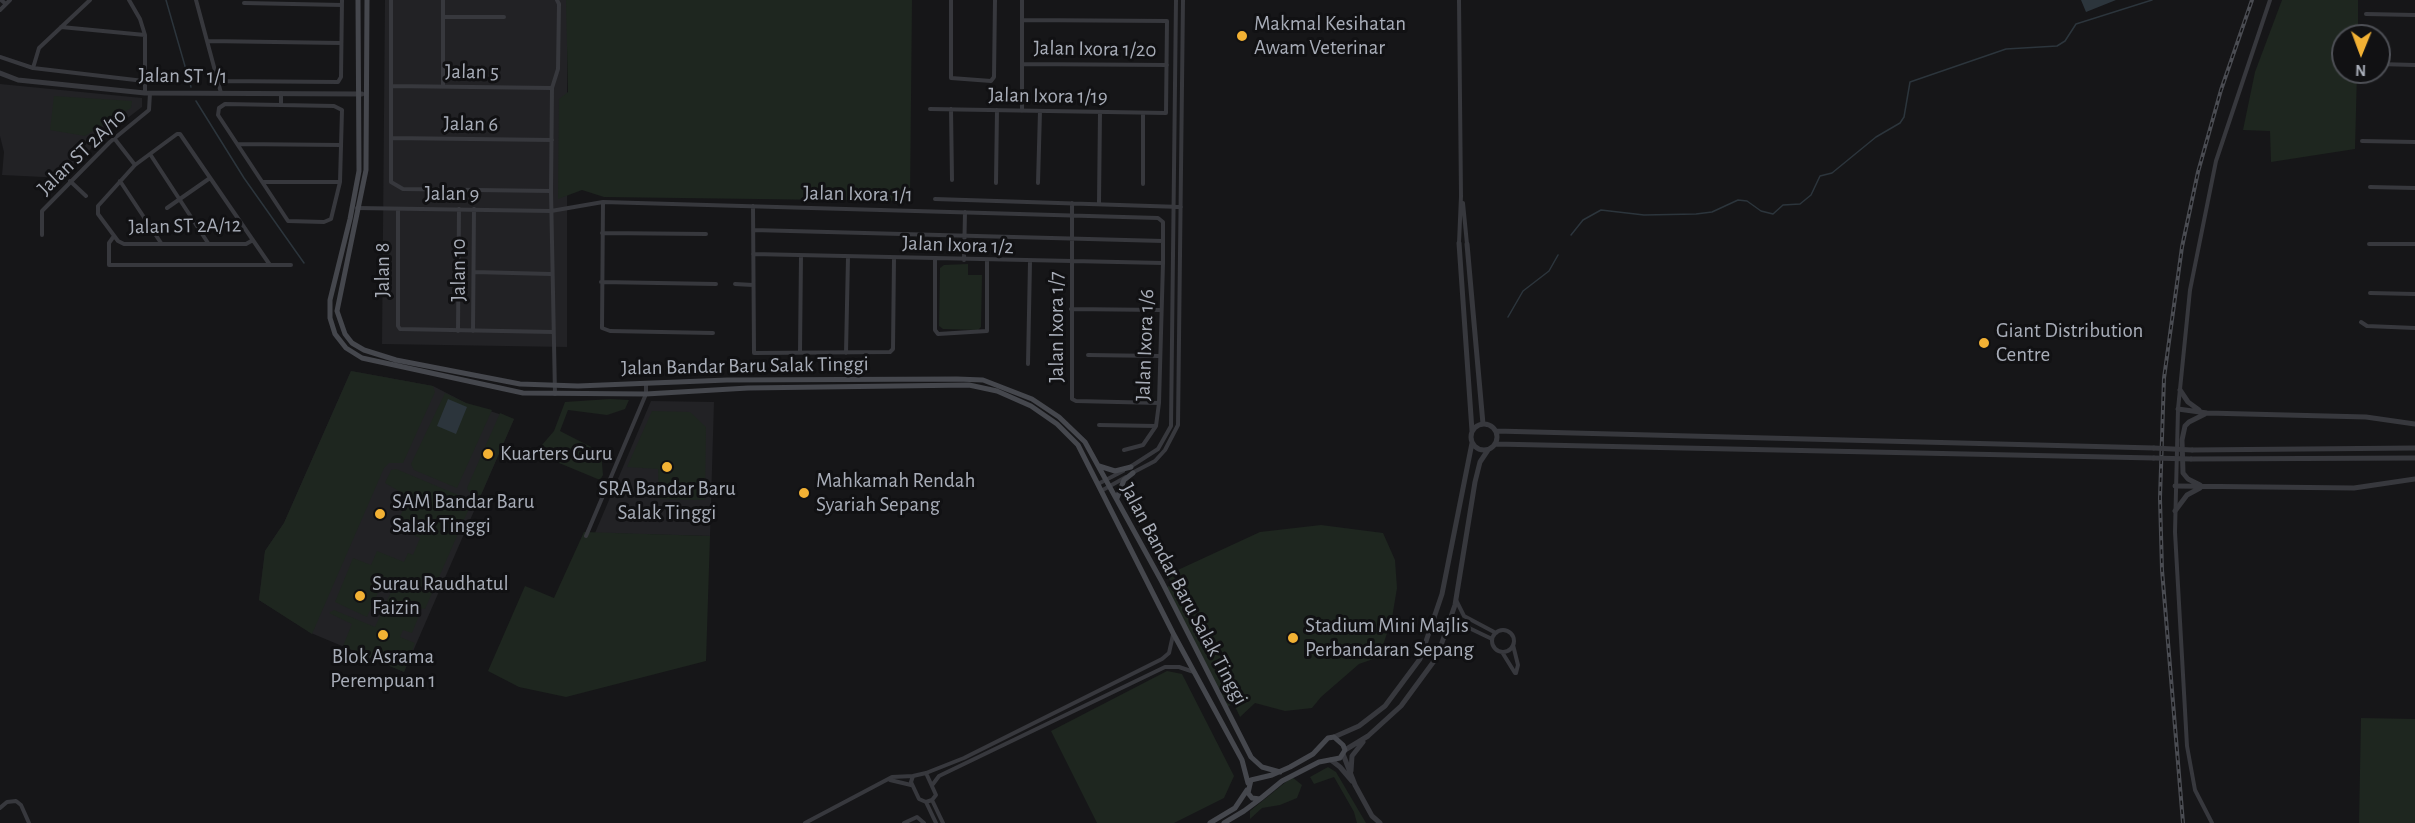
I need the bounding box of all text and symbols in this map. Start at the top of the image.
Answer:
place label: Makmal Kesihatan Awam Veterinar [1254,11,1406,61]
north arrow [2331,24,2391,84]
marker: Makmal Kesihatan Awam Veterinar [1235,29,1249,43]
street label: Jalan Ixora 1/20 [1033,35,1157,63]
street label: Jalan 5 [445,59,499,85]
text: N [2355,62,2366,78]
street label: Jalan ST 1/1 [138,63,228,89]
street label: Jalan Ixora 1/19 [988,82,1108,110]
street label: Jalan ST 2A/10 [32,103,132,201]
street label: Jalan 6 [443,111,499,137]
street label: Jalan Ixora 1/1 [803,180,913,208]
street label: Jalan 9 [425,181,479,207]
street label: Jalan ST 2A/12 [128,212,242,240]
street label: Jalan Ixora 1/2 [902,230,1014,260]
street label: Jalan 10 [446,238,472,302]
street label: Jalan 8 [370,243,396,297]
street label: Jalan Ixora 1/7 [1044,271,1070,383]
street label: Jalan Ixora 1/6 [1130,289,1160,401]
place label: Giant Distribution Centre [1996,318,2143,368]
marker: Giant Distribution Centre [1977,336,1991,350]
street label: Jalan Bandar Baru Salak Tinggi [621,351,869,381]
place label: Kuarters Guru [500,441,612,467]
marker: Kuarters Guru [481,447,495,461]
marker: SRA Bandar Baru Salak Tinggi [660,460,674,474]
place label: Mahkamah Rendah Syariah Sepang [816,468,975,518]
place label: SRA Bandar Baru Salak Tinggi [598,476,736,526]
street label: Jalan Bandar Baru Salak Tinggi [1115,479,1253,709]
marker: Mahkamah Rendah Syariah Sepang [797,486,811,500]
place label: SAM Bandar Baru Salak Tinggi [392,489,535,539]
marker: SAM Bandar Baru Salak Tinggi [373,507,387,521]
place label: Surau Raudhatul Faizin [372,571,509,621]
marker: Surau Raudhatul Faizin [353,589,367,603]
place label: Stadium Mini Majlis Perbandaran Sepang [1305,613,1474,663]
marker: Blok Asrama Perempuan 1 [376,628,390,642]
marker: Stadium Mini Majlis Perbandaran Sepang [1286,631,1300,645]
place label: Blok Asrama Perempuan 1 [330,644,436,694]

